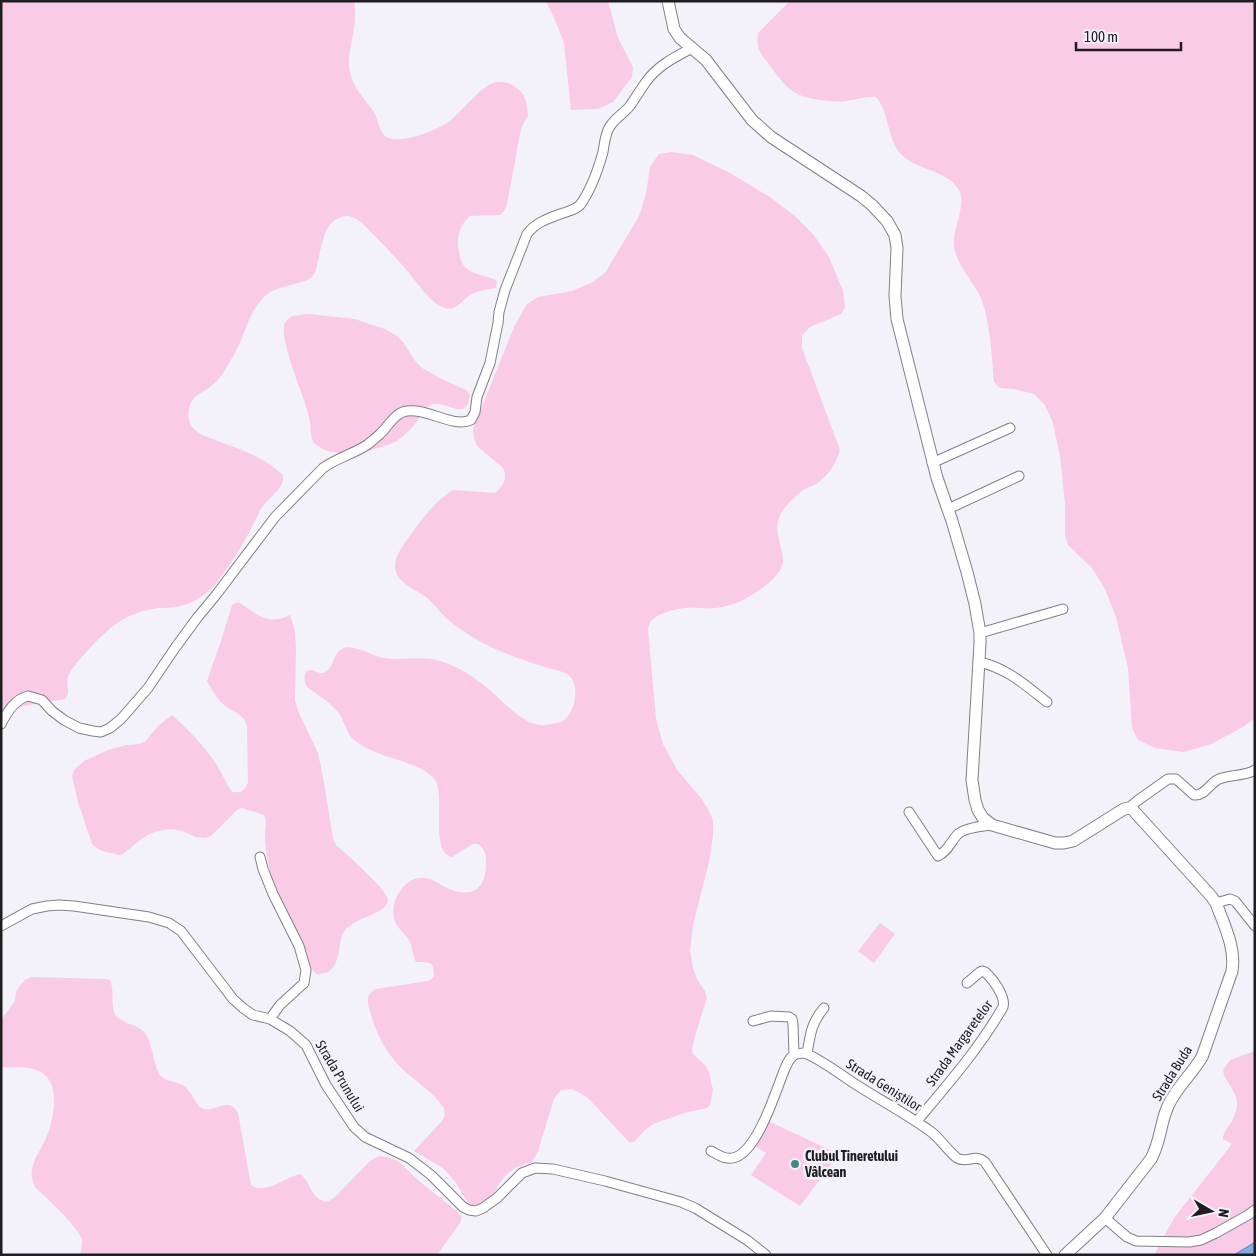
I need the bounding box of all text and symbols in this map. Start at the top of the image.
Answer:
scale bar [1076,20,1181,52]
text: 100 m [1084,28,1118,45]
street label: Strada Margaretelor [922,996,996,1089]
street label: Strada Prunului [312,1037,368,1115]
street label: Strada Buda [1149,1043,1195,1103]
street label: Strada Geniștilor [843,1056,925,1115]
place label: Clubul Tineretului Vâlcean [804,1148,898,1180]
marker: Clubul Tineretului Vâlcean [789,1158,801,1170]
north arrow [1186,1186,1236,1236]
text: N [1215,1208,1232,1218]

